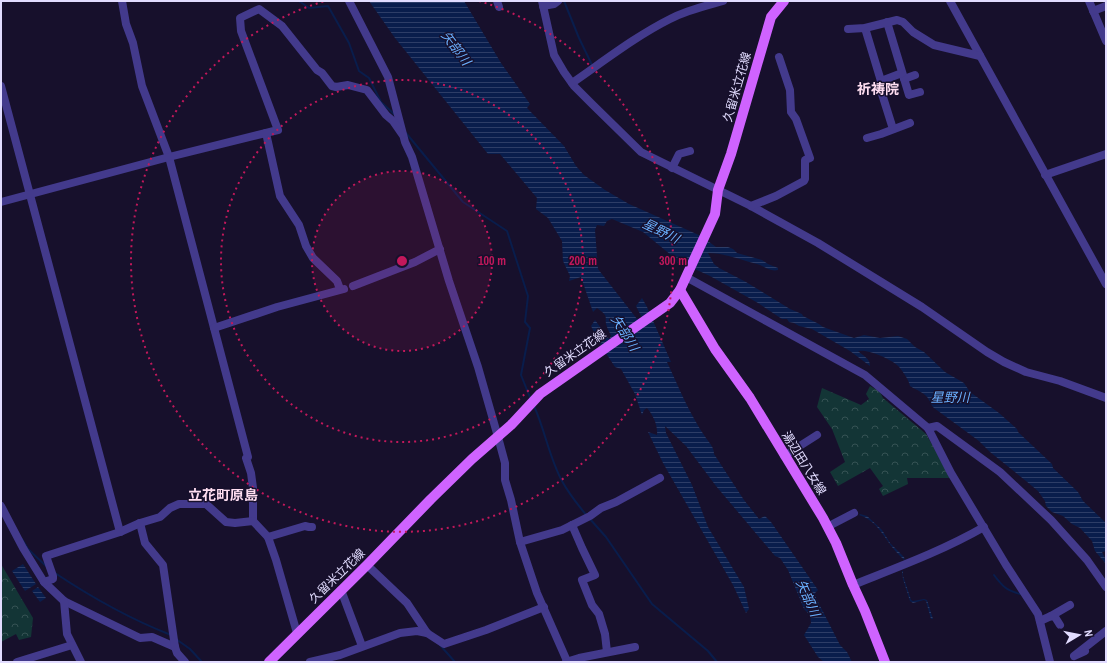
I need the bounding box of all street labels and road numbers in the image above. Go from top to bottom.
street label: 久留米立花線 [719,50,755,124]
street label: 久留米立花線 [541,326,609,380]
street label: 湯辺田八女線 [778,428,830,498]
street label: 久留米立花線 [306,545,368,607]

